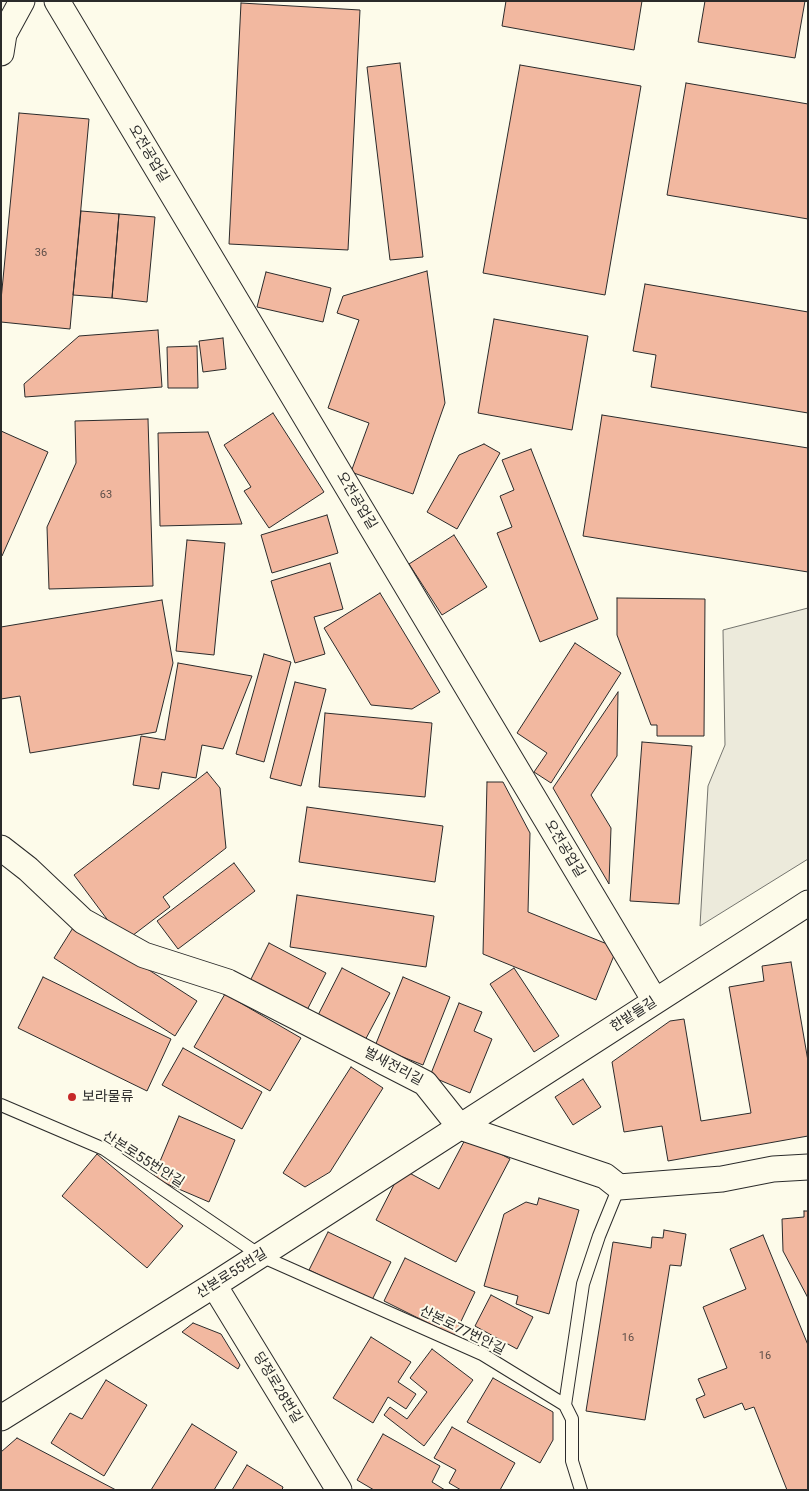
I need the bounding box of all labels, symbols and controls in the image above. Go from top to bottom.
street label: 오전공업길 [124,122,172,186]
house number: 36 [35,246,47,260]
street label: 오전공업길 [332,469,380,533]
house number: 63 [100,488,112,502]
street label: 오전공업길 [540,817,588,881]
street label: 한밭들길 [608,994,660,1036]
street label: 벌새전리길 [361,1044,425,1090]
place label: 보라물류 [82,1089,134,1105]
marker: 보라물류 [66,1091,78,1103]
street label: 산본로55번안길 [99,1128,187,1192]
street label: 산본로55번길 [194,1246,270,1302]
street label: 산본로77번안길 [417,1303,507,1359]
house number: 16 [622,1331,634,1345]
street label: 당정로28번길 [249,1349,305,1427]
house number: 16 [759,1349,771,1363]

